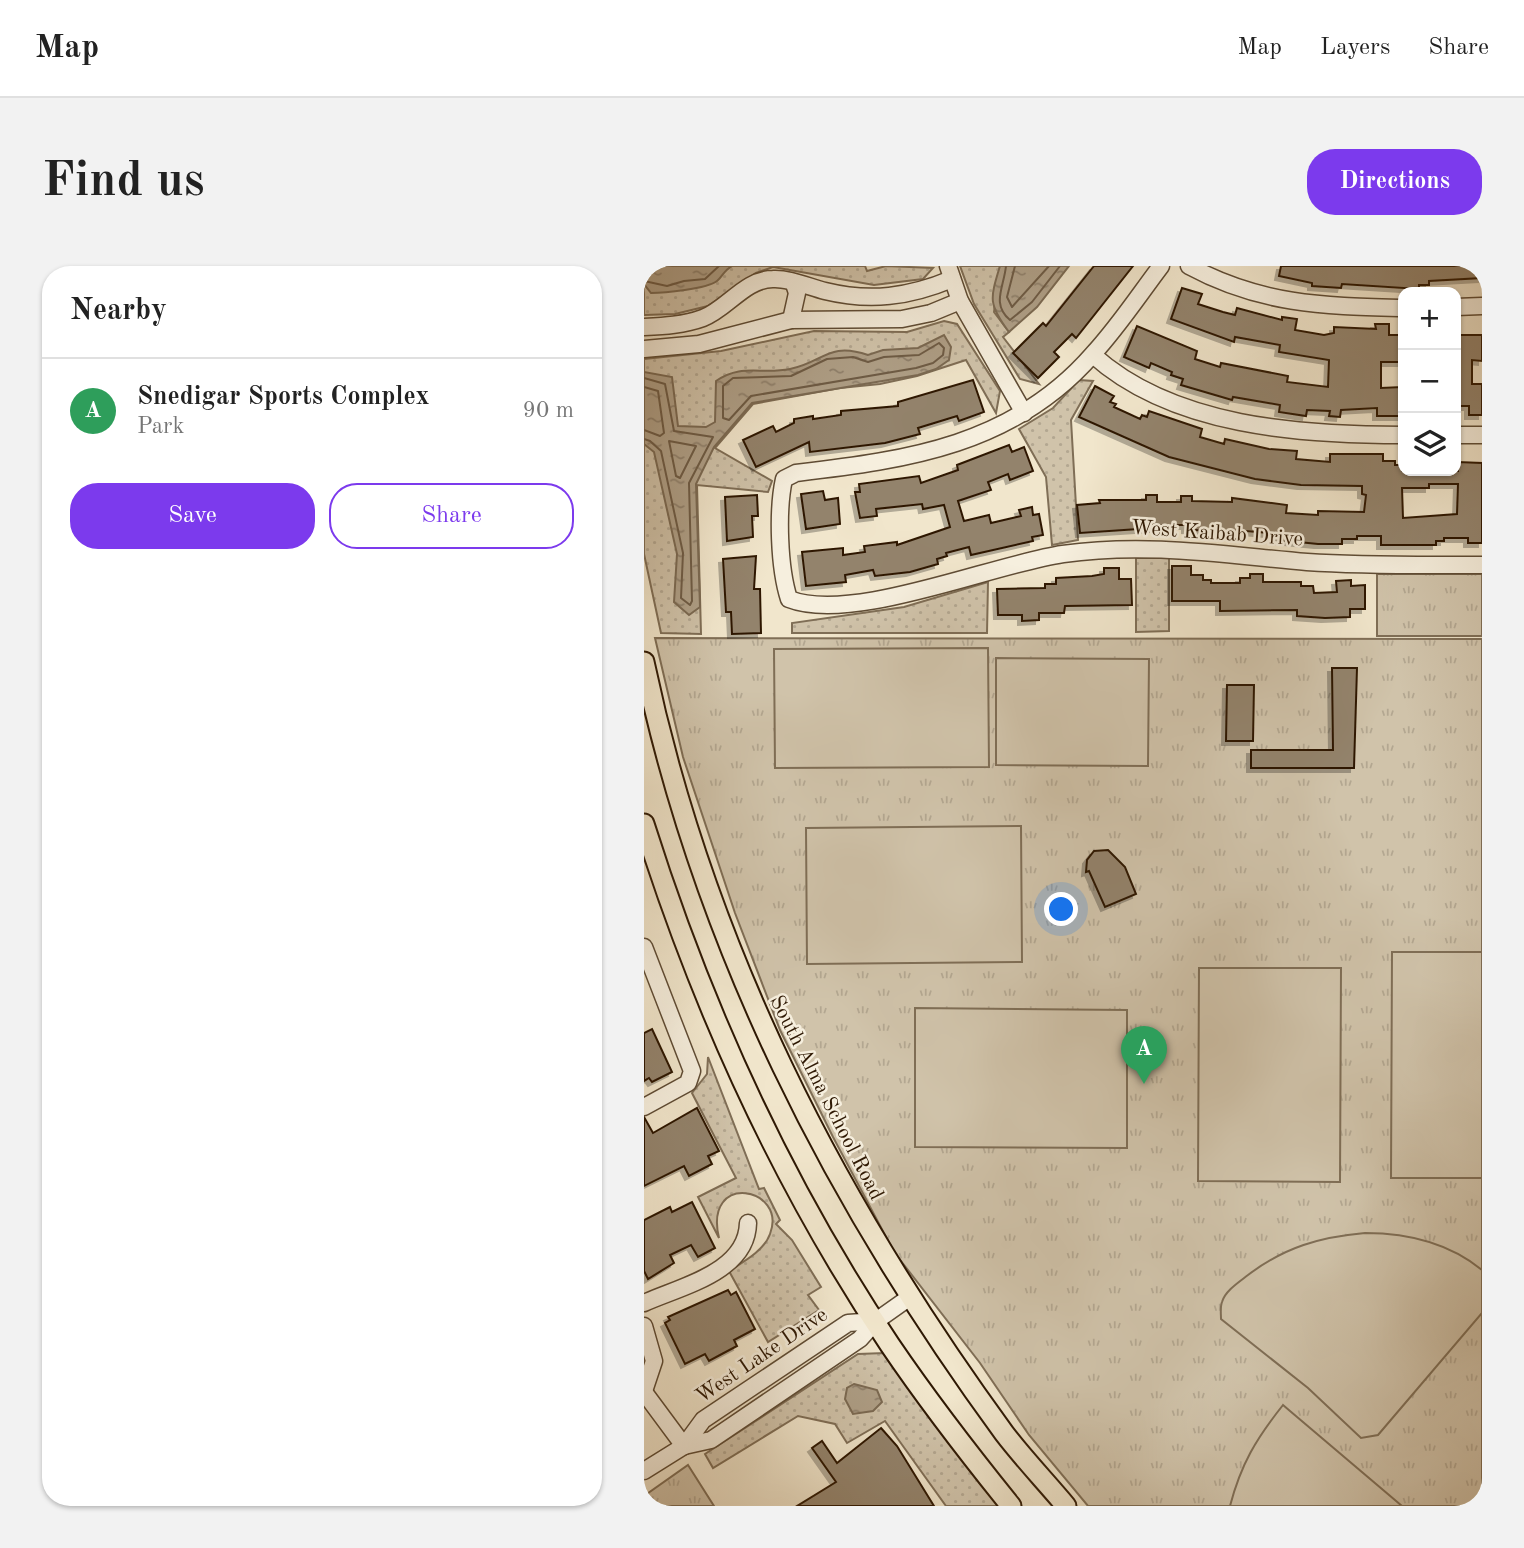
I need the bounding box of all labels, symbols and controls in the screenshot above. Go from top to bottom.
text: Map [35,32,99,65]
text: Map [1238,36,1282,60]
text: Layers [1320,36,1390,60]
text: Share [1428,36,1489,60]
button: Directions [1307,149,1482,215]
text: Find us [42,158,205,207]
map controls [1398,287,1461,476]
button: + [1398,287,1461,350]
text: Nearby [70,296,167,326]
button: − [1398,350,1461,413]
text: Snedigar Sports Complex [137,384,429,410]
text: A [84,399,102,422]
text: 90 m [523,399,574,422]
button: layers [1398,413,1461,476]
text: Park [137,415,184,438]
button: Save [70,483,315,549]
button: Share [329,483,574,549]
street label: West Kaibab Drive [1130,518,1304,550]
your location [1044,892,1078,926]
street label: South Alma School Road [765,992,887,1204]
pin: A [1121,1026,1167,1084]
street label: West Lake Drive [692,1304,832,1408]

